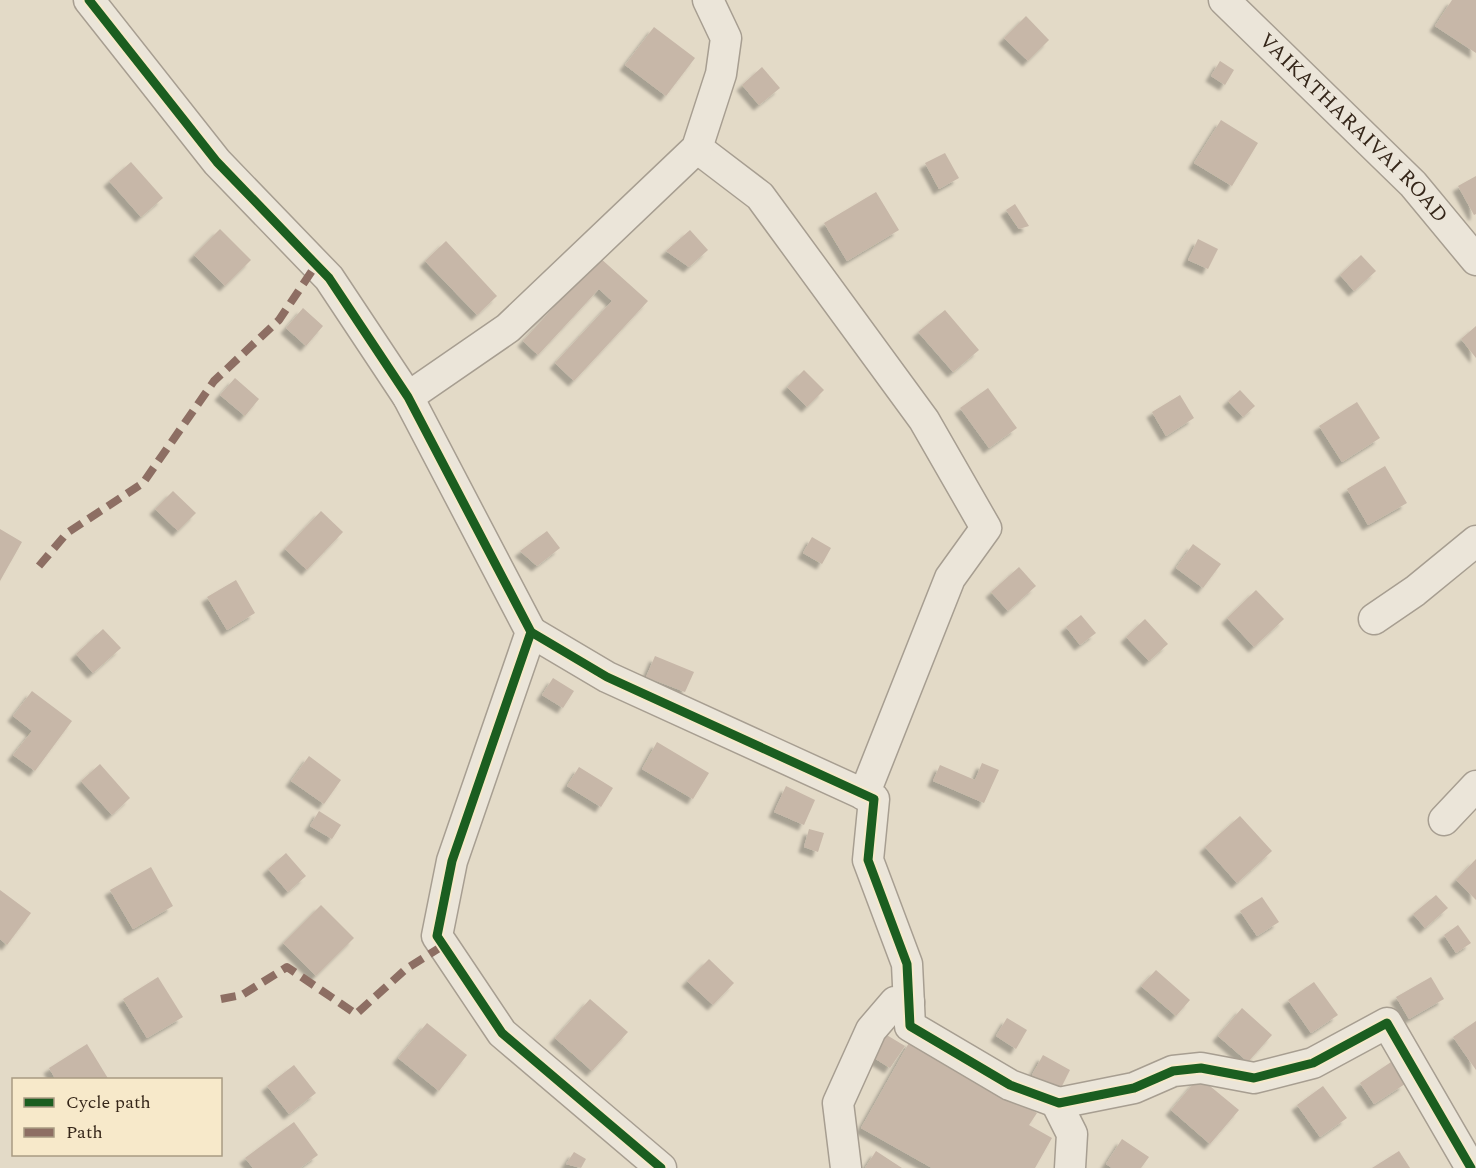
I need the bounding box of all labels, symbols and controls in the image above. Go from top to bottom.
street label: VAIKATHARAIVAI ROAD [1251,26,1455,230]
legend [12,1078,222,1156]
text: Cycle path [66,1089,151,1116]
text: Path [66,1119,103,1146]

